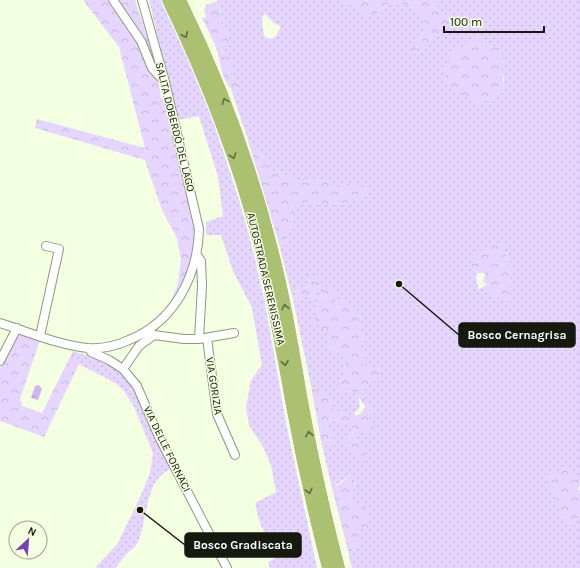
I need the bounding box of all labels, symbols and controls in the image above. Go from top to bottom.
scale bar [444,8,544,34]
text: 100 m [450,15,482,29]
one-way arrow [180,31,188,39]
street label: SALITA DOBERDÒ DEL LAGO [153,60,199,193]
one-way arrow [222,98,230,105]
one-way arrow [228,152,237,159]
street label: AUTOSTRADA SERENISSIMA [244,211,288,347]
one-way arrow [281,304,290,310]
callout: Bosco Cernagrisa [459,323,575,347]
text: Bosco Cernagrisa [467,328,567,342]
street label: VIA GORIZIA [203,356,225,416]
one-way arrow [280,360,288,367]
street label: VIA DELLE FORNACI [141,404,193,494]
one-way arrow [305,431,313,438]
one-way arrow [305,488,313,494]
north arrow [8,520,48,560]
text: N [26,524,39,539]
callout: Bosco Gradiscata [185,533,301,557]
text: Bosco Gradiscata [193,538,293,552]

